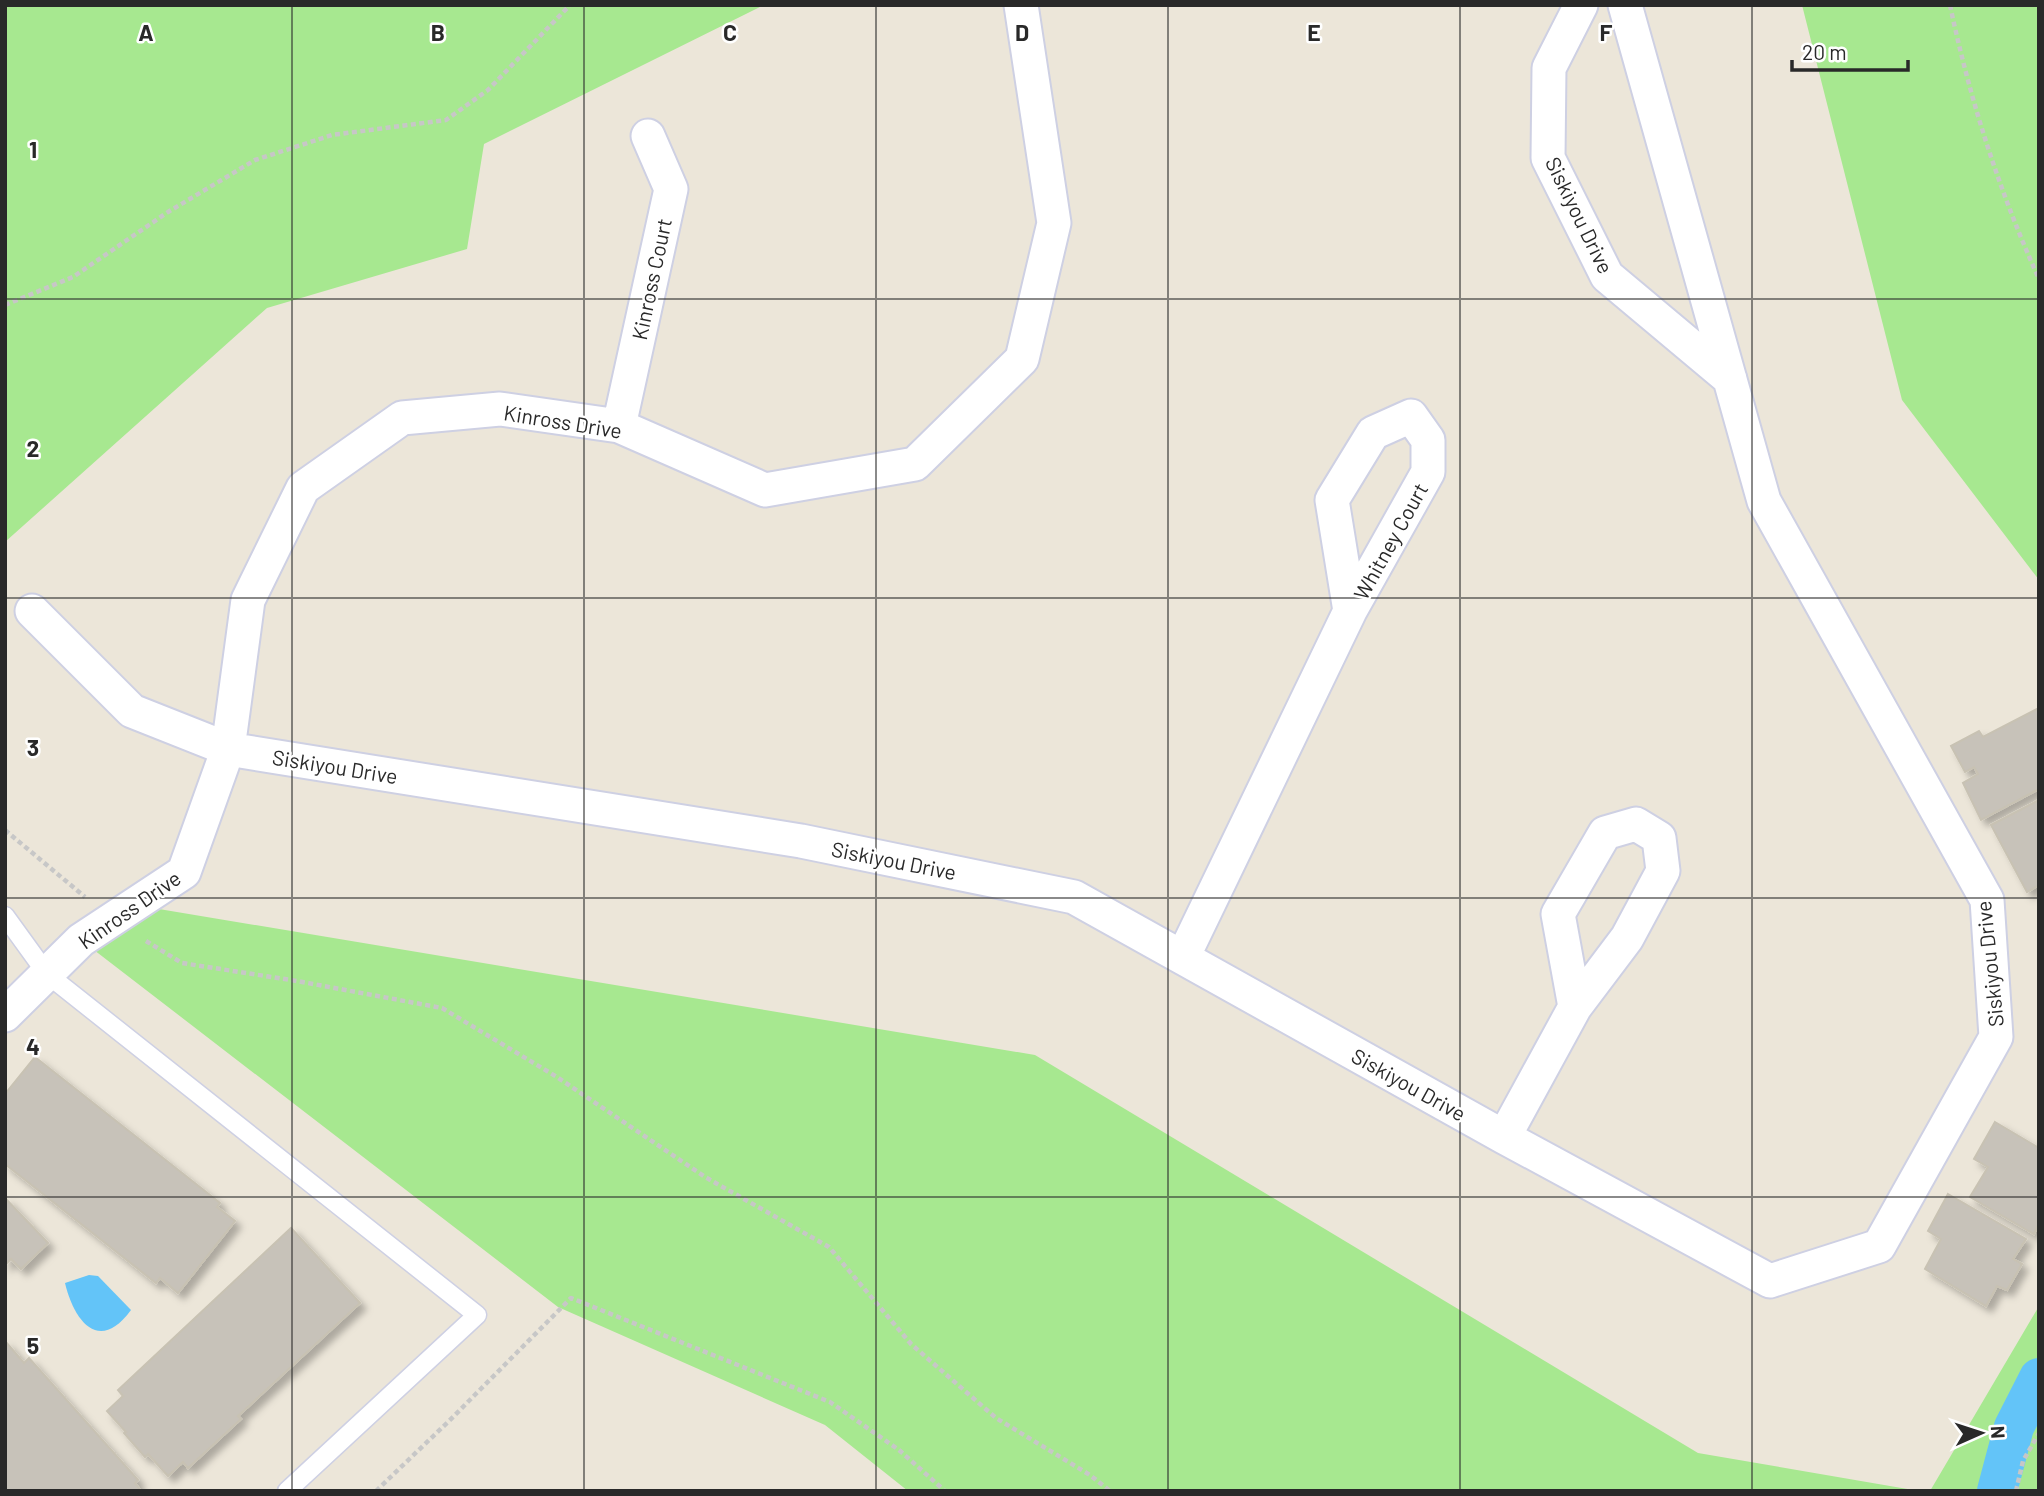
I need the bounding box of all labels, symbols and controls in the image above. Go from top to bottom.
text: A [138,18,154,46]
text: B [431,18,445,46]
text: C [723,18,737,46]
text: D [1015,18,1029,46]
text: E [1307,18,1321,46]
text: F [1600,18,1613,46]
scale bar [1792,28,1908,72]
text: 20 m [1802,39,1847,64]
text: 1 [29,135,37,163]
street label: Siskiyou Drive [1541,153,1619,277]
street label: Kinross Court [626,216,676,342]
street label: Kinross Drive [502,399,624,443]
text: 2 [27,434,39,462]
street label: Whitney Court [1348,478,1432,604]
text: 3 [27,733,39,761]
street label: Siskiyou Drive [271,744,399,788]
street label: Siskiyou Drive [829,836,959,884]
street label: Kinross Drive [73,865,185,953]
street label: Siskiyou Drive [1970,900,2008,1028]
text: 4 [26,1032,40,1060]
street label: Siskiyou Drive [1348,1042,1470,1126]
text: 5 [27,1331,39,1359]
north arrow [1946,1398,2016,1468]
text: N [1987,1425,2010,1439]

